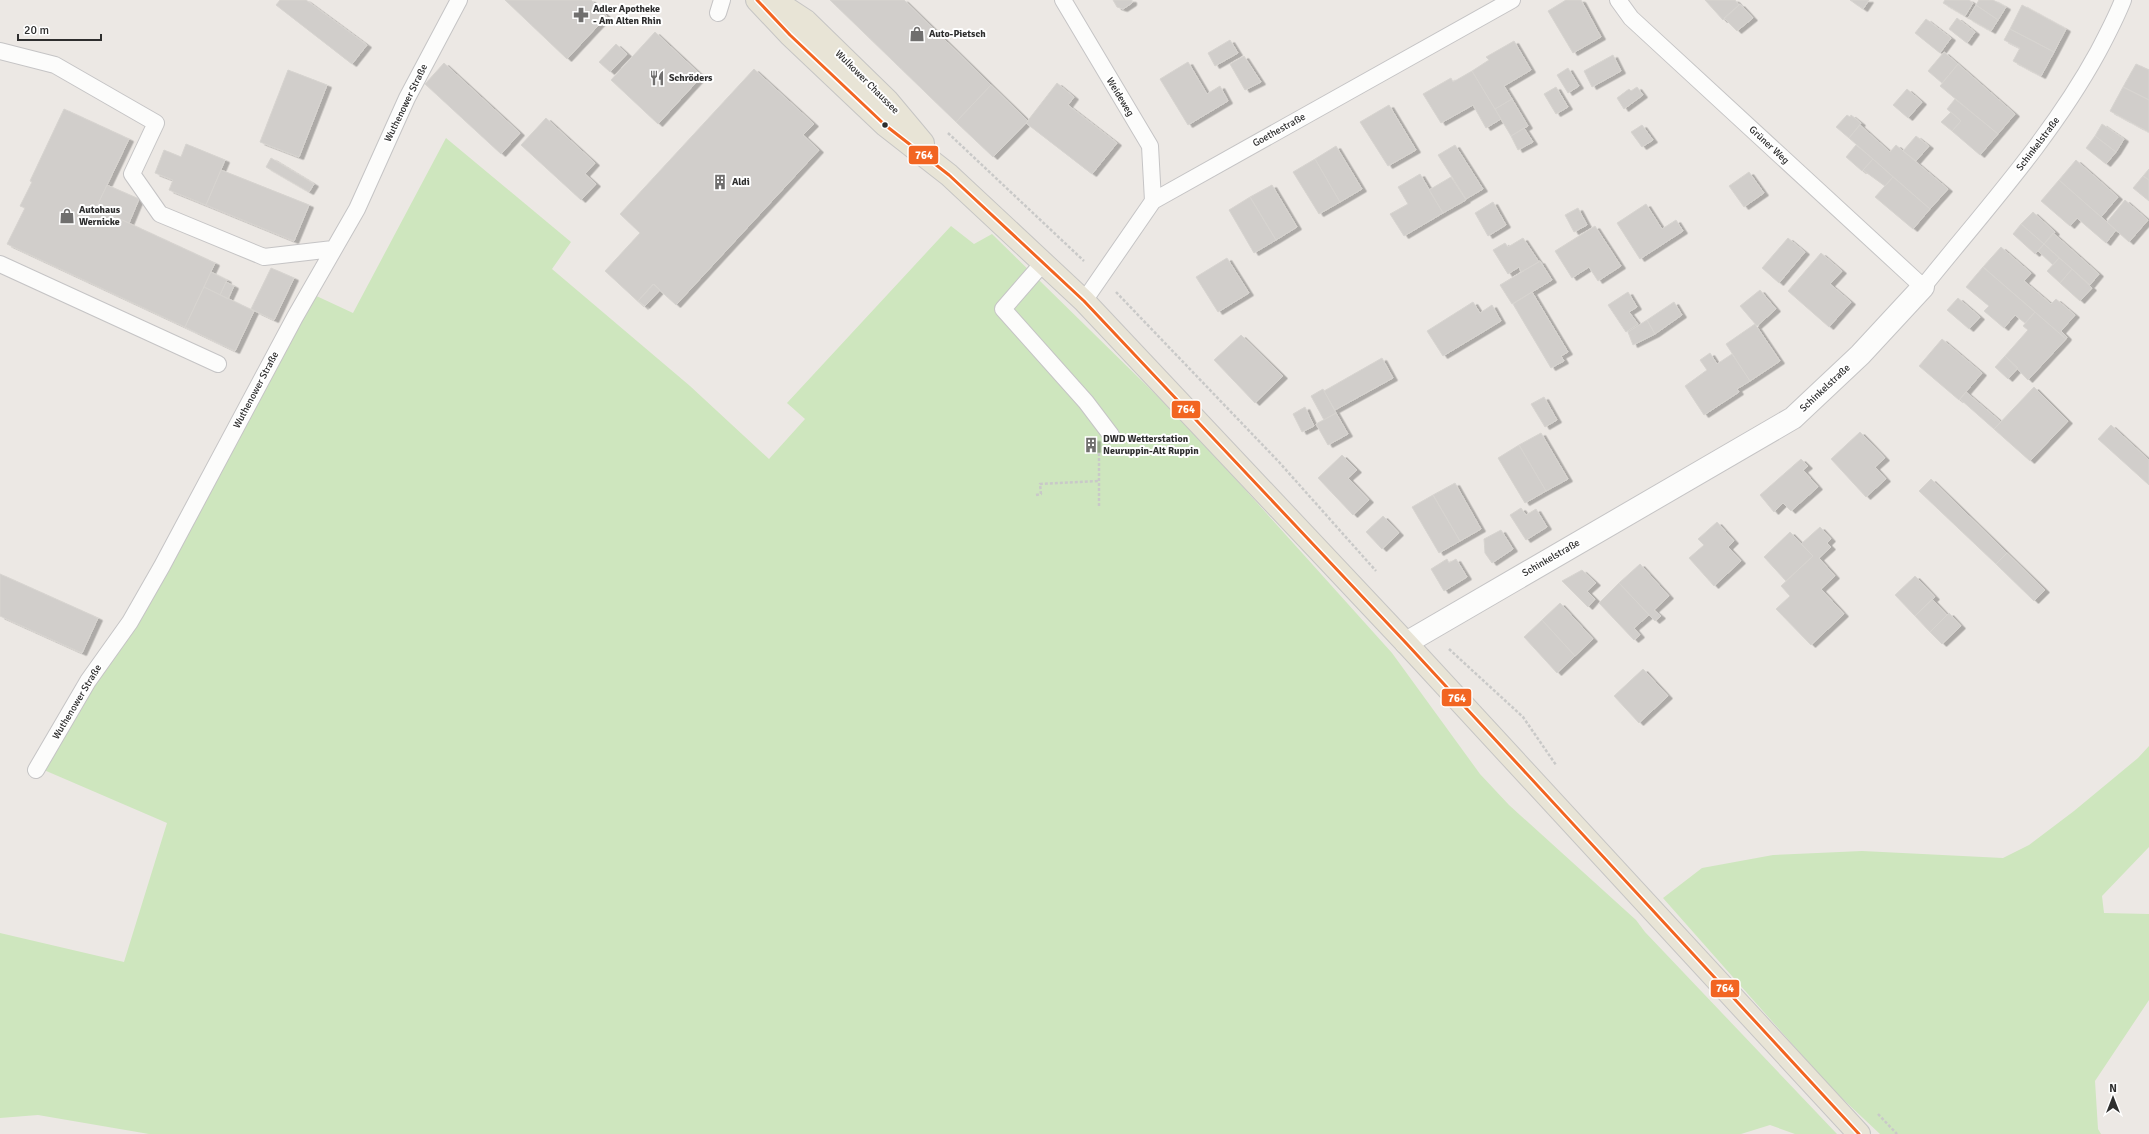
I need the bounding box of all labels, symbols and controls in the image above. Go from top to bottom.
place label: Adler Apotheke - Am Alten Rhin [593,3,662,27]
pharmacy icon: Adler Apotheke - Am Alten Rhin [572,6,590,24]
scale bar [18,16,101,42]
text: 20 m [24,23,49,38]
shop icon: Auto-Pietsch [908,25,926,43]
place label: Auto-Pietsch [929,28,986,40]
street label: Wulkower Chaussee [833,48,901,116]
street label: Wuthenower Straße [382,62,430,144]
restaurant icon: Schröders [648,69,666,87]
place label: Schröders [669,72,713,84]
street label: Weideweg [1104,75,1136,119]
street label: Goethestraße [1251,111,1307,149]
street label: Schinkelstraße [2014,115,2062,173]
unlabelled marker [880,120,890,130]
street label: Grüner Weg [1747,123,1791,167]
line badge: 764 [908,145,939,165]
text: 764 [915,149,933,162]
building icon: Aldi [711,173,729,191]
place label: Aldi [732,176,750,188]
place label: Autohaus Wernicke [79,204,121,228]
shop icon: Autohaus Wernicke [58,207,76,225]
street label: Wuthenower Straße [231,350,281,430]
street label: Schinkelstraße [1797,362,1853,414]
line badge: 764 [1171,400,1201,419]
text: 764 [1177,403,1195,416]
place label: DWD Wetterstation Neuruppin-Alt Ruppin [1103,433,1199,457]
building icon: DWD Wetterstation Neuruppin-Alt Ruppin [1082,436,1100,454]
street label: Schinkelstraße [1520,537,1582,579]
street label: Wuthenower Straße [50,662,104,742]
line badge: 764 [1441,688,1472,707]
text: 764 [1448,692,1466,705]
line badge: 764 [1710,979,1740,998]
text: 764 [1716,982,1734,995]
north arrow [2093,1078,2133,1118]
text: N [2109,1082,2117,1095]

